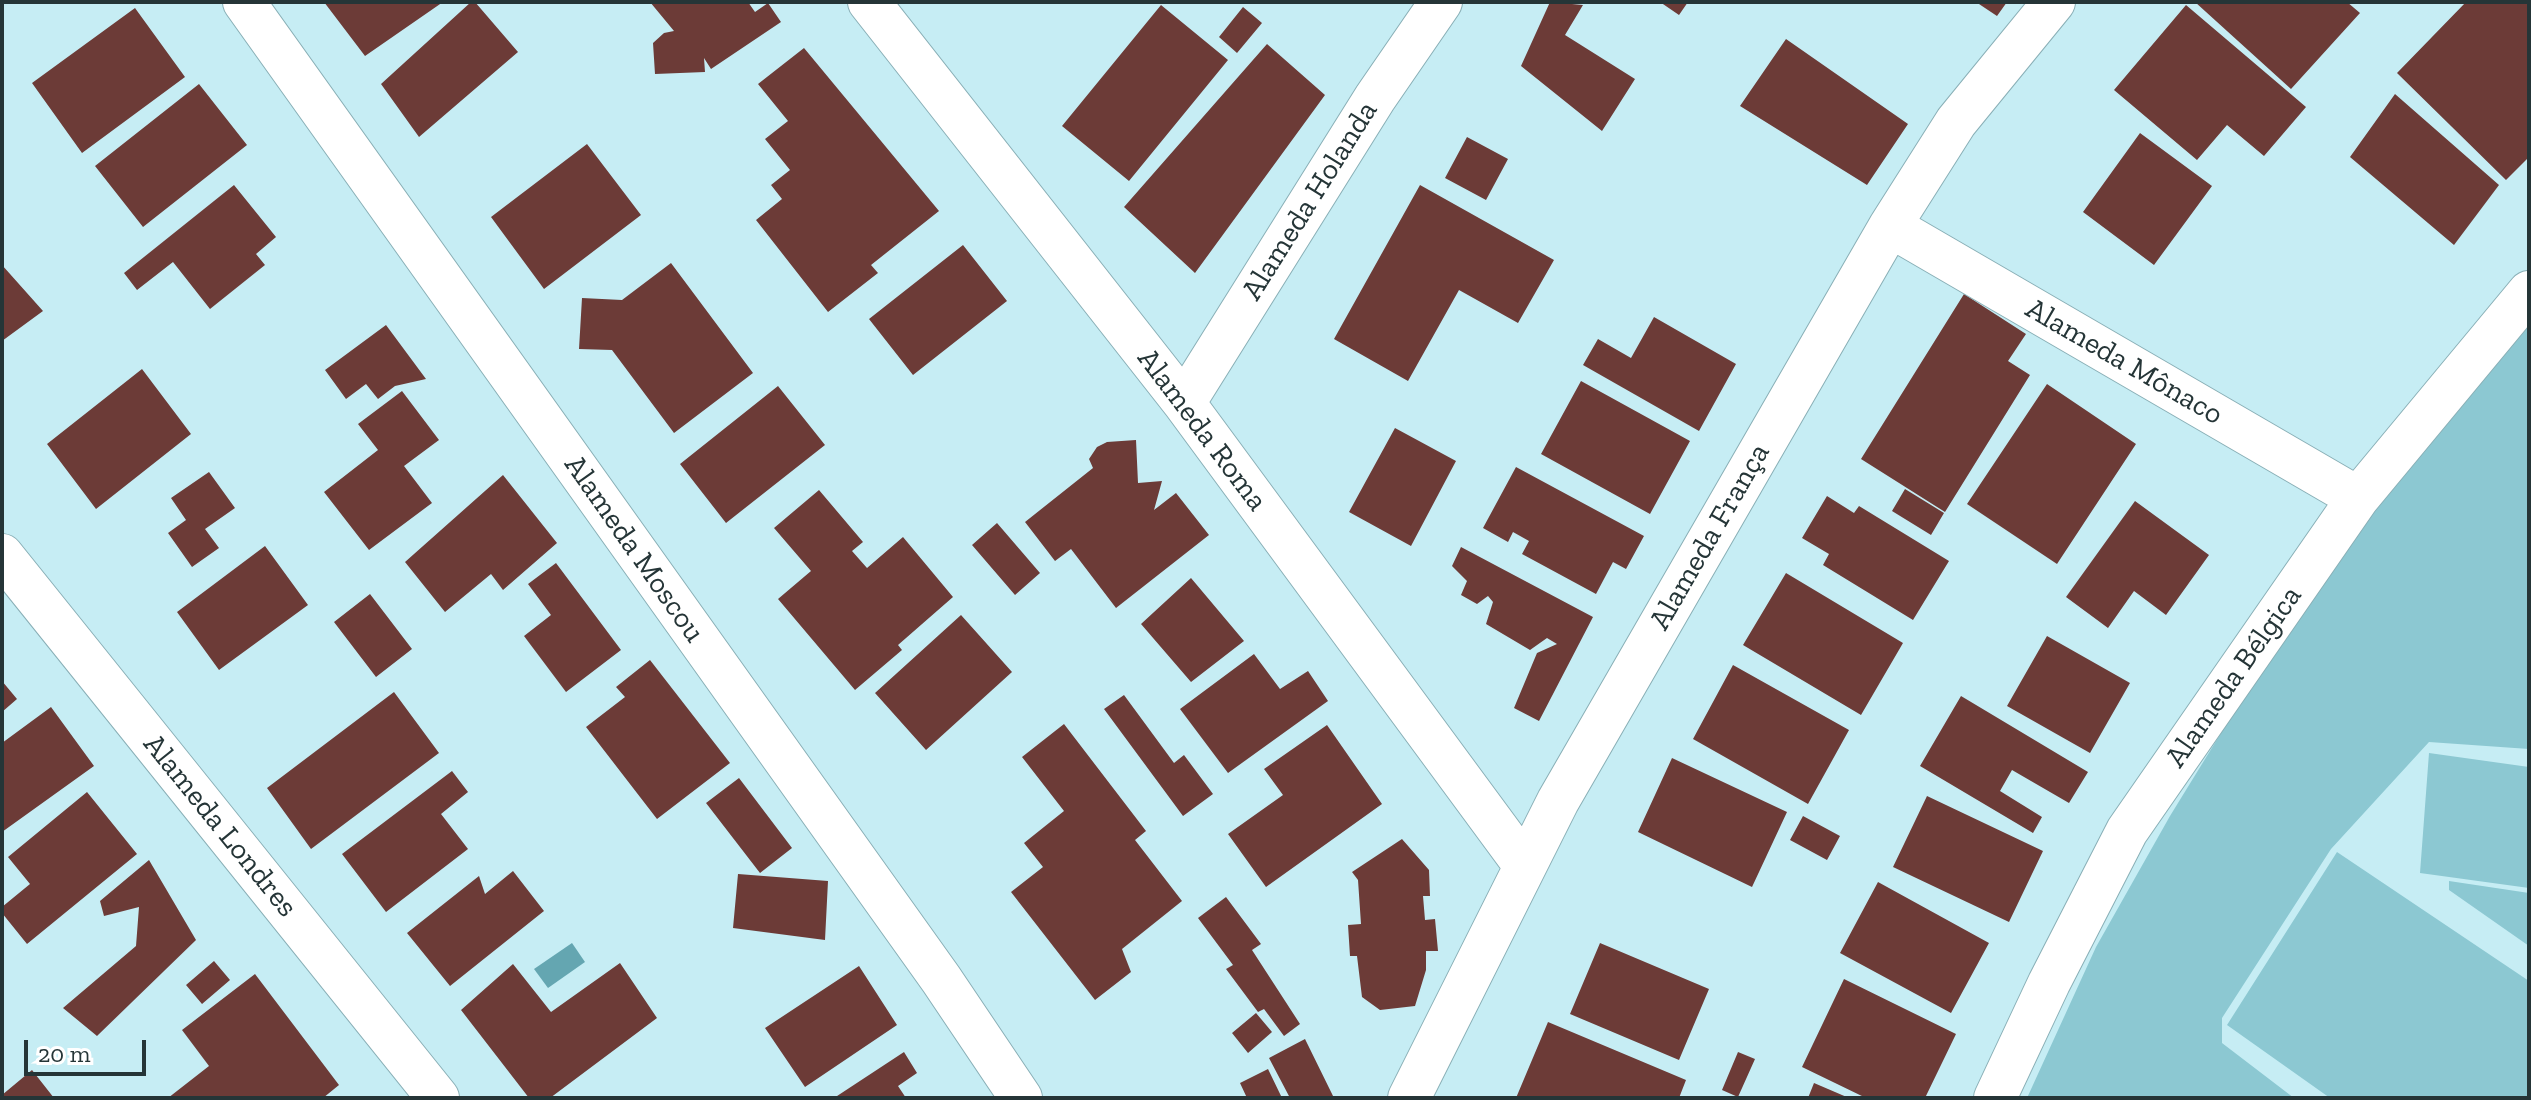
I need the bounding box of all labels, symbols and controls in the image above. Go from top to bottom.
street label: Alameda Holanda [1234,95,1386,307]
street label: Alameda Mônaco [2019,291,2229,433]
street label: Alameda Roma [1129,342,1275,518]
street label: Alameda França [1642,437,1778,637]
street label: Alameda Moscou [556,449,712,649]
street label: Alameda Bélgica [2158,579,2310,775]
street label: Alameda Londres [135,727,305,925]
scale bar [28,1024,150,1074]
text: 20 m [38,1039,90,1068]

